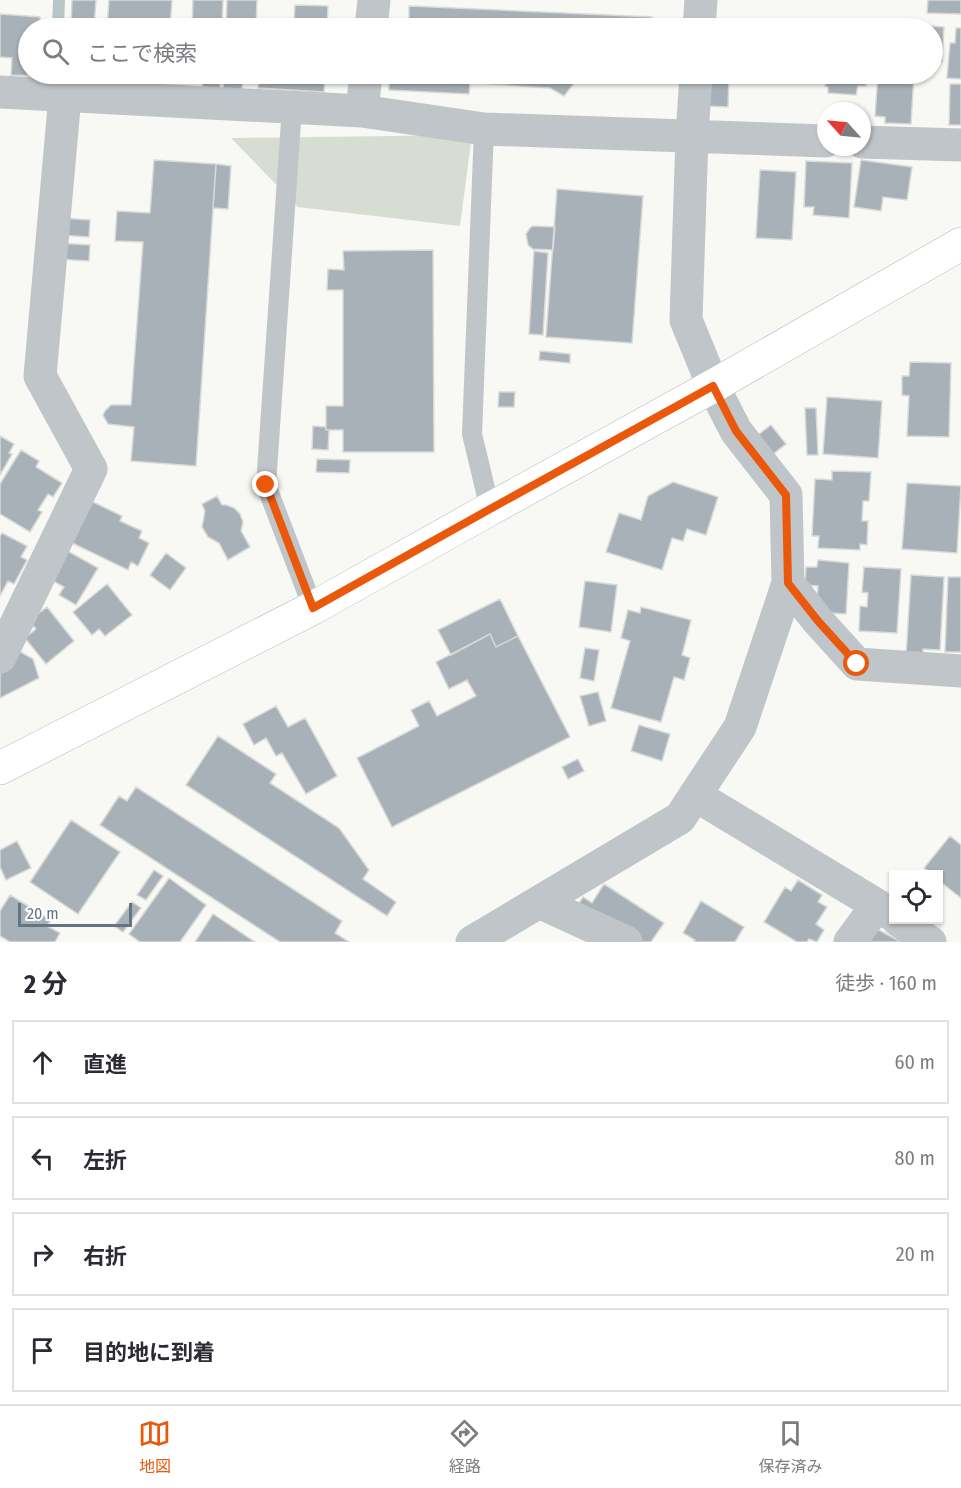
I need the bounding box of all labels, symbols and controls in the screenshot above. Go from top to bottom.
search box [18,18,943,84]
icon: search [39,35,72,68]
text: ここで検索 [87,40,197,67]
north arrow [817,102,871,156]
route end [252,471,278,497]
route start [843,650,869,676]
map controls [889,870,943,924]
button: locate [889,870,943,924]
scale bar [18,900,132,928]
text: 20 m [27,904,58,923]
text: 2 分 [24,969,67,1000]
text: 徒歩 · 160 m [835,971,937,995]
icon: ahead [26,1046,59,1079]
text: 60 m [895,1050,935,1074]
text: 直進 [83,1051,127,1078]
icon: left [26,1142,59,1175]
text: 80 m [895,1146,935,1170]
text: 左折 [83,1147,127,1174]
icon: right [26,1238,59,1271]
text: 20 m [896,1242,935,1266]
text: 右折 [83,1243,127,1270]
icon: arrive [26,1334,59,1367]
text: 目的地に到着 [83,1339,215,1366]
tab: 地図 [138,1417,171,1477]
tab: 経路 [448,1417,481,1477]
tab: 保存済み [758,1417,822,1477]

